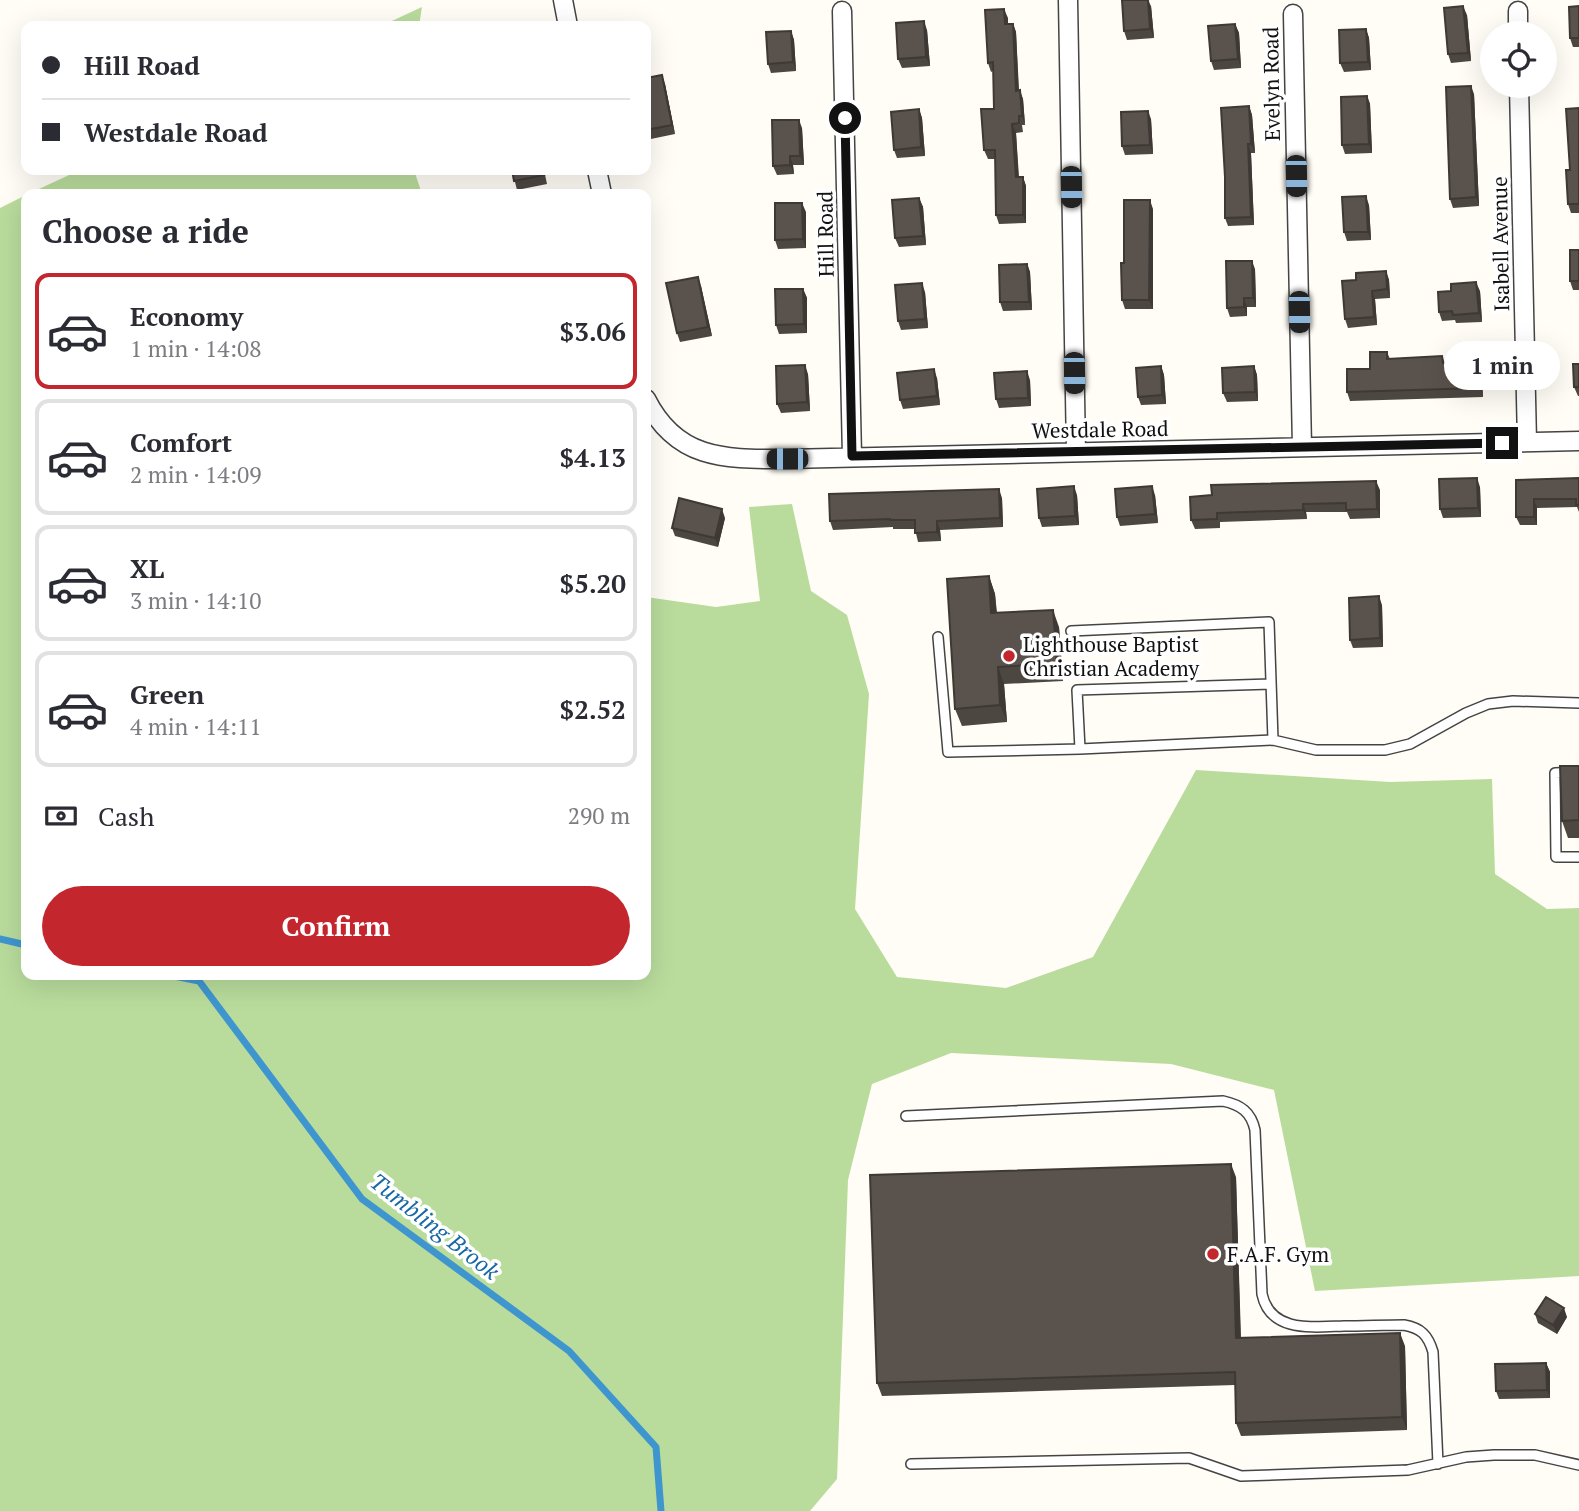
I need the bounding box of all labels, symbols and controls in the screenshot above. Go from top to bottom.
map controls [1480,21,1557,98]
button: locate [1480,21,1557,98]
street label: Evelyn Road [1256,26,1286,141]
text: Hill Road [84,48,200,82]
route start [829,102,861,134]
text: Westdale Road [84,115,268,149]
car [1286,155,1307,197]
car [1061,166,1082,208]
street label: Isabell Avenue [1485,176,1515,312]
street label: Hill Road [810,190,840,277]
text: Choose a ride [42,210,249,252]
car [1289,291,1310,333]
text: Economy [130,299,243,333]
icon: car [46,300,109,363]
text: $3.06 [560,314,626,348]
text: 1 min · 14:08 [130,333,262,364]
callout: 1 min [1444,342,1560,390]
text: 1 min [1471,350,1533,381]
car [1064,352,1085,394]
street label: Westdale Road [1031,414,1169,444]
text: Comfort [130,425,232,459]
icon: car [46,426,109,489]
route end [1486,427,1518,459]
text: $4.13 [560,440,626,474]
car [767,449,809,470]
text: 2 min · 14:09 [130,459,262,490]
text: XL [130,551,164,585]
icon: car [46,552,109,615]
text: $5.20 [560,566,626,600]
text: 3 min · 14:10 [130,585,262,616]
place label: Lighthouse Baptist Christian Academy [1023,630,1200,682]
marker: Lighthouse Baptist Christian Academy [1001,648,1017,664]
text: Green [130,677,204,711]
icon: car [46,678,109,741]
text: $2.52 [560,692,626,726]
text: 4 min · 14:11 [130,711,262,742]
icon: cash [42,797,80,835]
text: Cash [98,799,154,833]
text: 290 m [568,800,630,831]
button: Confirm [42,886,630,966]
water label: Tumbling Brook [364,1166,507,1287]
place label: F.A.F. Gym [1227,1240,1329,1268]
marker: F.A.F. Gym [1205,1246,1221,1262]

